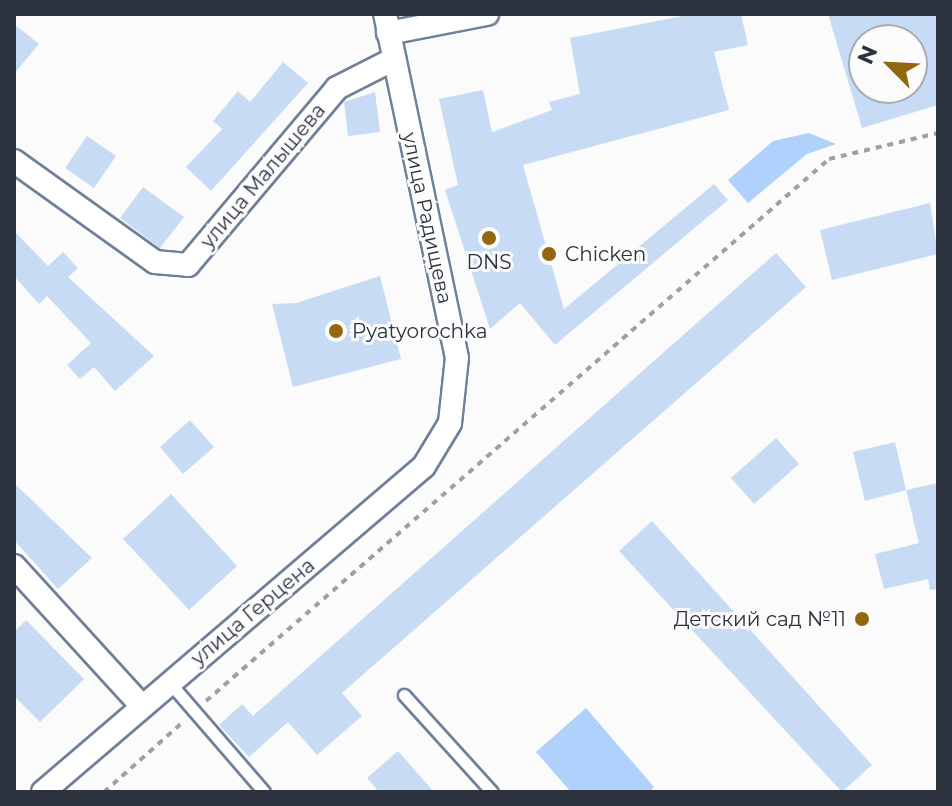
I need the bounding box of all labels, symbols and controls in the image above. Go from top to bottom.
north arrow [848,24,928,104]
text: N [851,41,883,68]
street label: улица Малышева [195,99,331,253]
street label: улица Радищева [397,130,457,306]
marker: DNS [480,229,498,247]
place label: Chicken [565,242,646,266]
marker: Chicken [540,245,558,263]
place label: DNS [466,250,512,274]
place label: Pyatyorochka [352,319,488,343]
marker: Pyatyorochka [327,322,345,340]
street label: улица Герцена [186,553,320,671]
place label: Детский сад №11 [674,607,846,631]
marker: Детский сад №11 [853,610,871,628]

